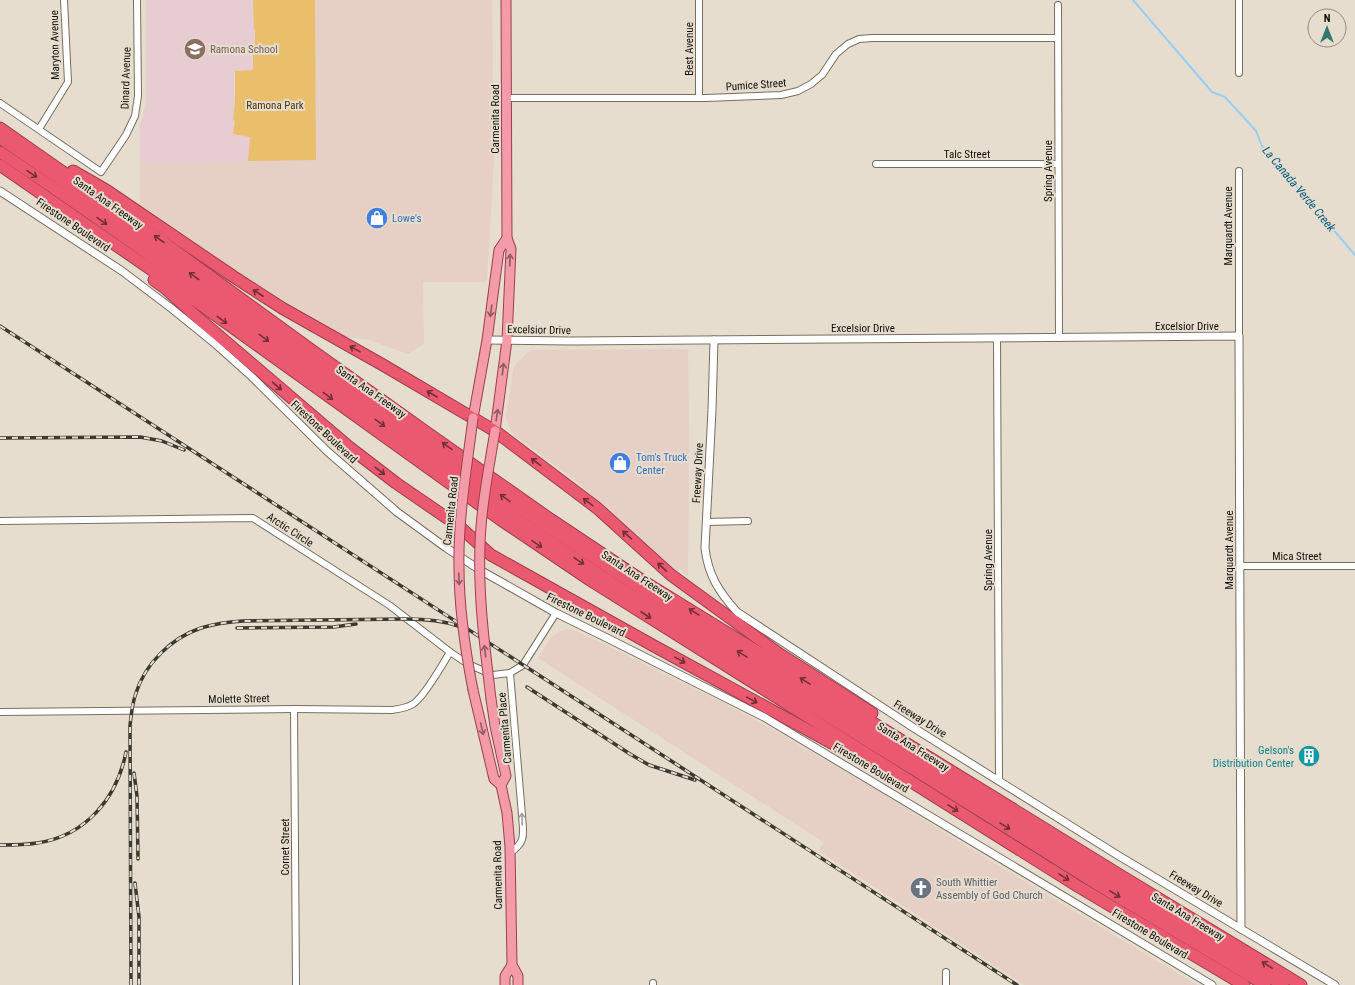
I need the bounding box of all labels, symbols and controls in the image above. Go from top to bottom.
north arrow [1307,8,1347,48]
street label: Maryton Avenue [48,10,62,80]
text: N [1324,12,1331,25]
street label: Best Avenue [683,22,696,76]
school or university icon: Ramona School [182,36,208,62]
place label: Ramona School [210,43,278,56]
street label: Dinard Avenue [118,47,134,109]
street label: Pumice Street [725,76,787,94]
street label: Carmenita Road [489,84,502,154]
park label: Ramona Park [246,99,304,112]
street label: Spring Avenue [1042,140,1055,202]
water label: La Canada Verde Creek [1259,144,1339,235]
street label: Talc Street [944,148,990,161]
one-way arrow [27,170,38,178]
street label: Santa Ana Freeway [71,174,146,232]
street label: Marquardt Avenue [1222,186,1235,266]
street label: Firestone Boulevard [34,196,112,254]
shop icon: Lowe's [364,205,390,231]
place label: Lowe's [392,212,422,225]
one-way arrow [96,217,107,225]
one-way arrow [154,235,165,243]
one-way arrow [507,254,514,267]
one-way arrow [189,271,200,280]
one-way arrow [252,288,264,296]
one-way arrow [487,304,495,317]
one-way arrow [217,316,228,324]
street label: Excelsior Drive [1155,320,1219,333]
street label: Excelsior Drive [831,322,895,335]
street label: Excelsior Drive [507,323,571,337]
one-way arrow [258,334,269,342]
one-way arrow [349,345,361,353]
street label: Santa Ana Freeway [334,363,409,421]
one-way arrow [499,363,507,376]
one-way arrow [272,382,282,391]
one-way arrow [426,390,438,398]
one-way arrow [322,392,333,400]
street label: Firestone Boulevard [288,398,360,466]
one-way arrow [493,409,501,422]
one-way arrow [374,419,385,427]
one-way arrow [441,442,452,450]
street label: Freeway Drive [690,443,706,503]
shop icon: Tom's Truck Center [607,450,633,476]
place label: Tom's Truck Center [636,451,687,477]
one-way arrow [531,458,542,467]
one-way arrow [374,467,385,475]
street label: Carmenita Road [441,476,461,546]
one-way arrow [500,494,511,502]
one-way arrow [583,498,594,506]
street label: Arctic Circle [264,510,316,550]
street label: Marquardt Avenue [1223,510,1236,590]
street label: Spring Avenue [982,529,995,591]
one-way arrow [622,531,633,540]
one-way arrow [531,540,542,548]
street label: Santa Ana Freeway [599,548,675,604]
street label: Mica Street [1272,550,1322,563]
one-way arrow [573,557,584,565]
one-way arrow [657,562,667,572]
one-way arrow [455,572,463,585]
street label: Firestone Boulevard [545,590,627,640]
one-way arrow [688,608,700,616]
one-way arrow [640,611,651,619]
one-way arrow [482,645,489,658]
one-way arrow [737,650,748,658]
one-way arrow [674,657,686,665]
one-way arrow [799,676,811,684]
street label: Molette Street [208,692,270,706]
street label: Carmenita Place [495,692,515,764]
one-way arrow [746,697,758,704]
street label: Freeway Drive [891,698,949,740]
street label: Santa Ana Freeway [875,720,952,775]
one-way arrow [478,722,486,735]
street label: Firestone Boulevard [831,740,911,796]
building icon: Gelson's Distribution Center [1296,743,1322,769]
place label: Gelson's Distribution Center [1213,744,1295,770]
one-way arrow [948,804,959,812]
one-way arrow [519,813,526,826]
street label: Cornet Street [279,818,292,876]
one-way arrow [999,822,1010,830]
street label: Carmenita Road [491,840,505,910]
street label: Freeway Drive [1167,868,1225,910]
one-way arrow [1058,873,1069,881]
church icon: South Whittier Assembly of God Church [908,875,934,901]
place label: South Whittier Assembly of God Church [936,876,1043,902]
street label: Santa Ana Freeway [1149,890,1227,944]
one-way arrow [1109,891,1121,899]
street label: Firestone Boulevard [1110,906,1190,962]
one-way arrow [1261,960,1273,968]

